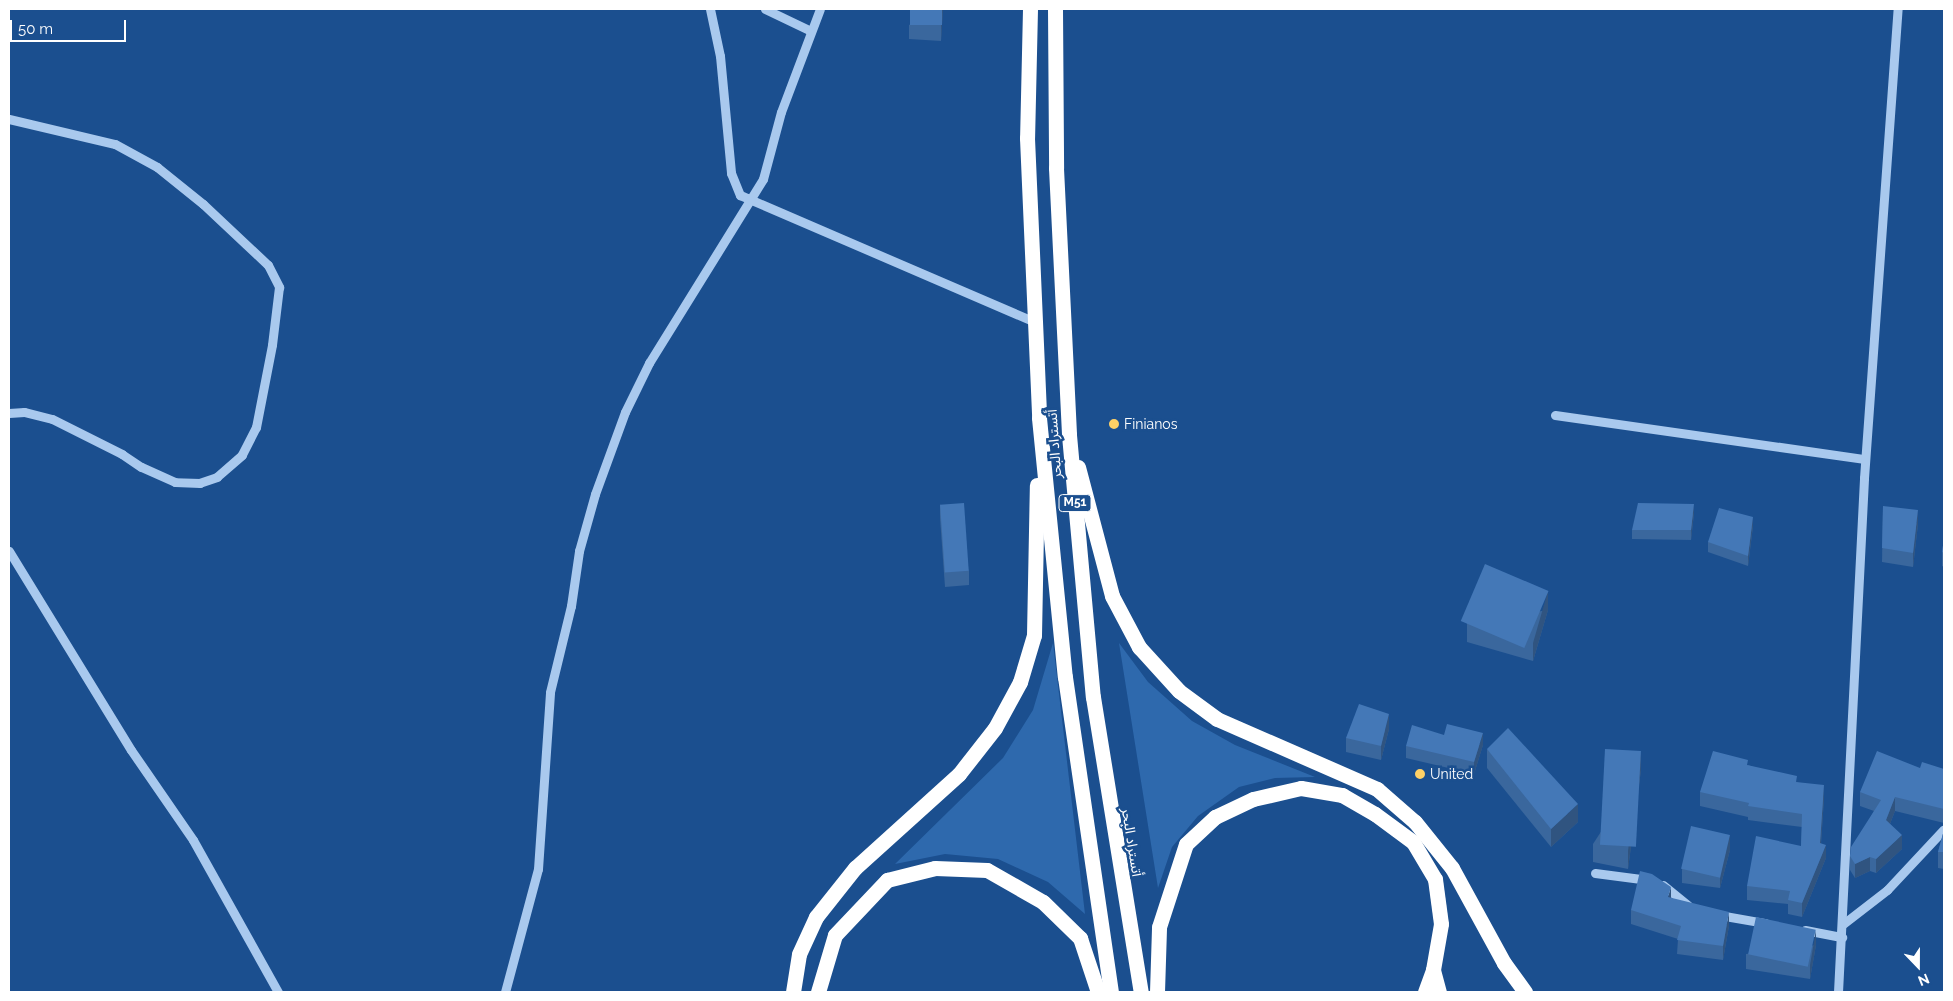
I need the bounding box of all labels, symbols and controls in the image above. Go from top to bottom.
scale bar [12,10,129,42]
text: 50 m [18,20,53,38]
street label: أتستراد البحر [1043,409,1065,479]
place label: Finianos [1124,416,1177,432]
marker: Finianos [1108,418,1120,430]
road number: M51 [1058,493,1092,512]
place label: United [1430,766,1473,782]
marker: United [1414,768,1426,780]
street label: أتستراد البحر [1118,806,1146,878]
north arrow [1893,941,1943,991]
text: N [1916,970,1932,989]

